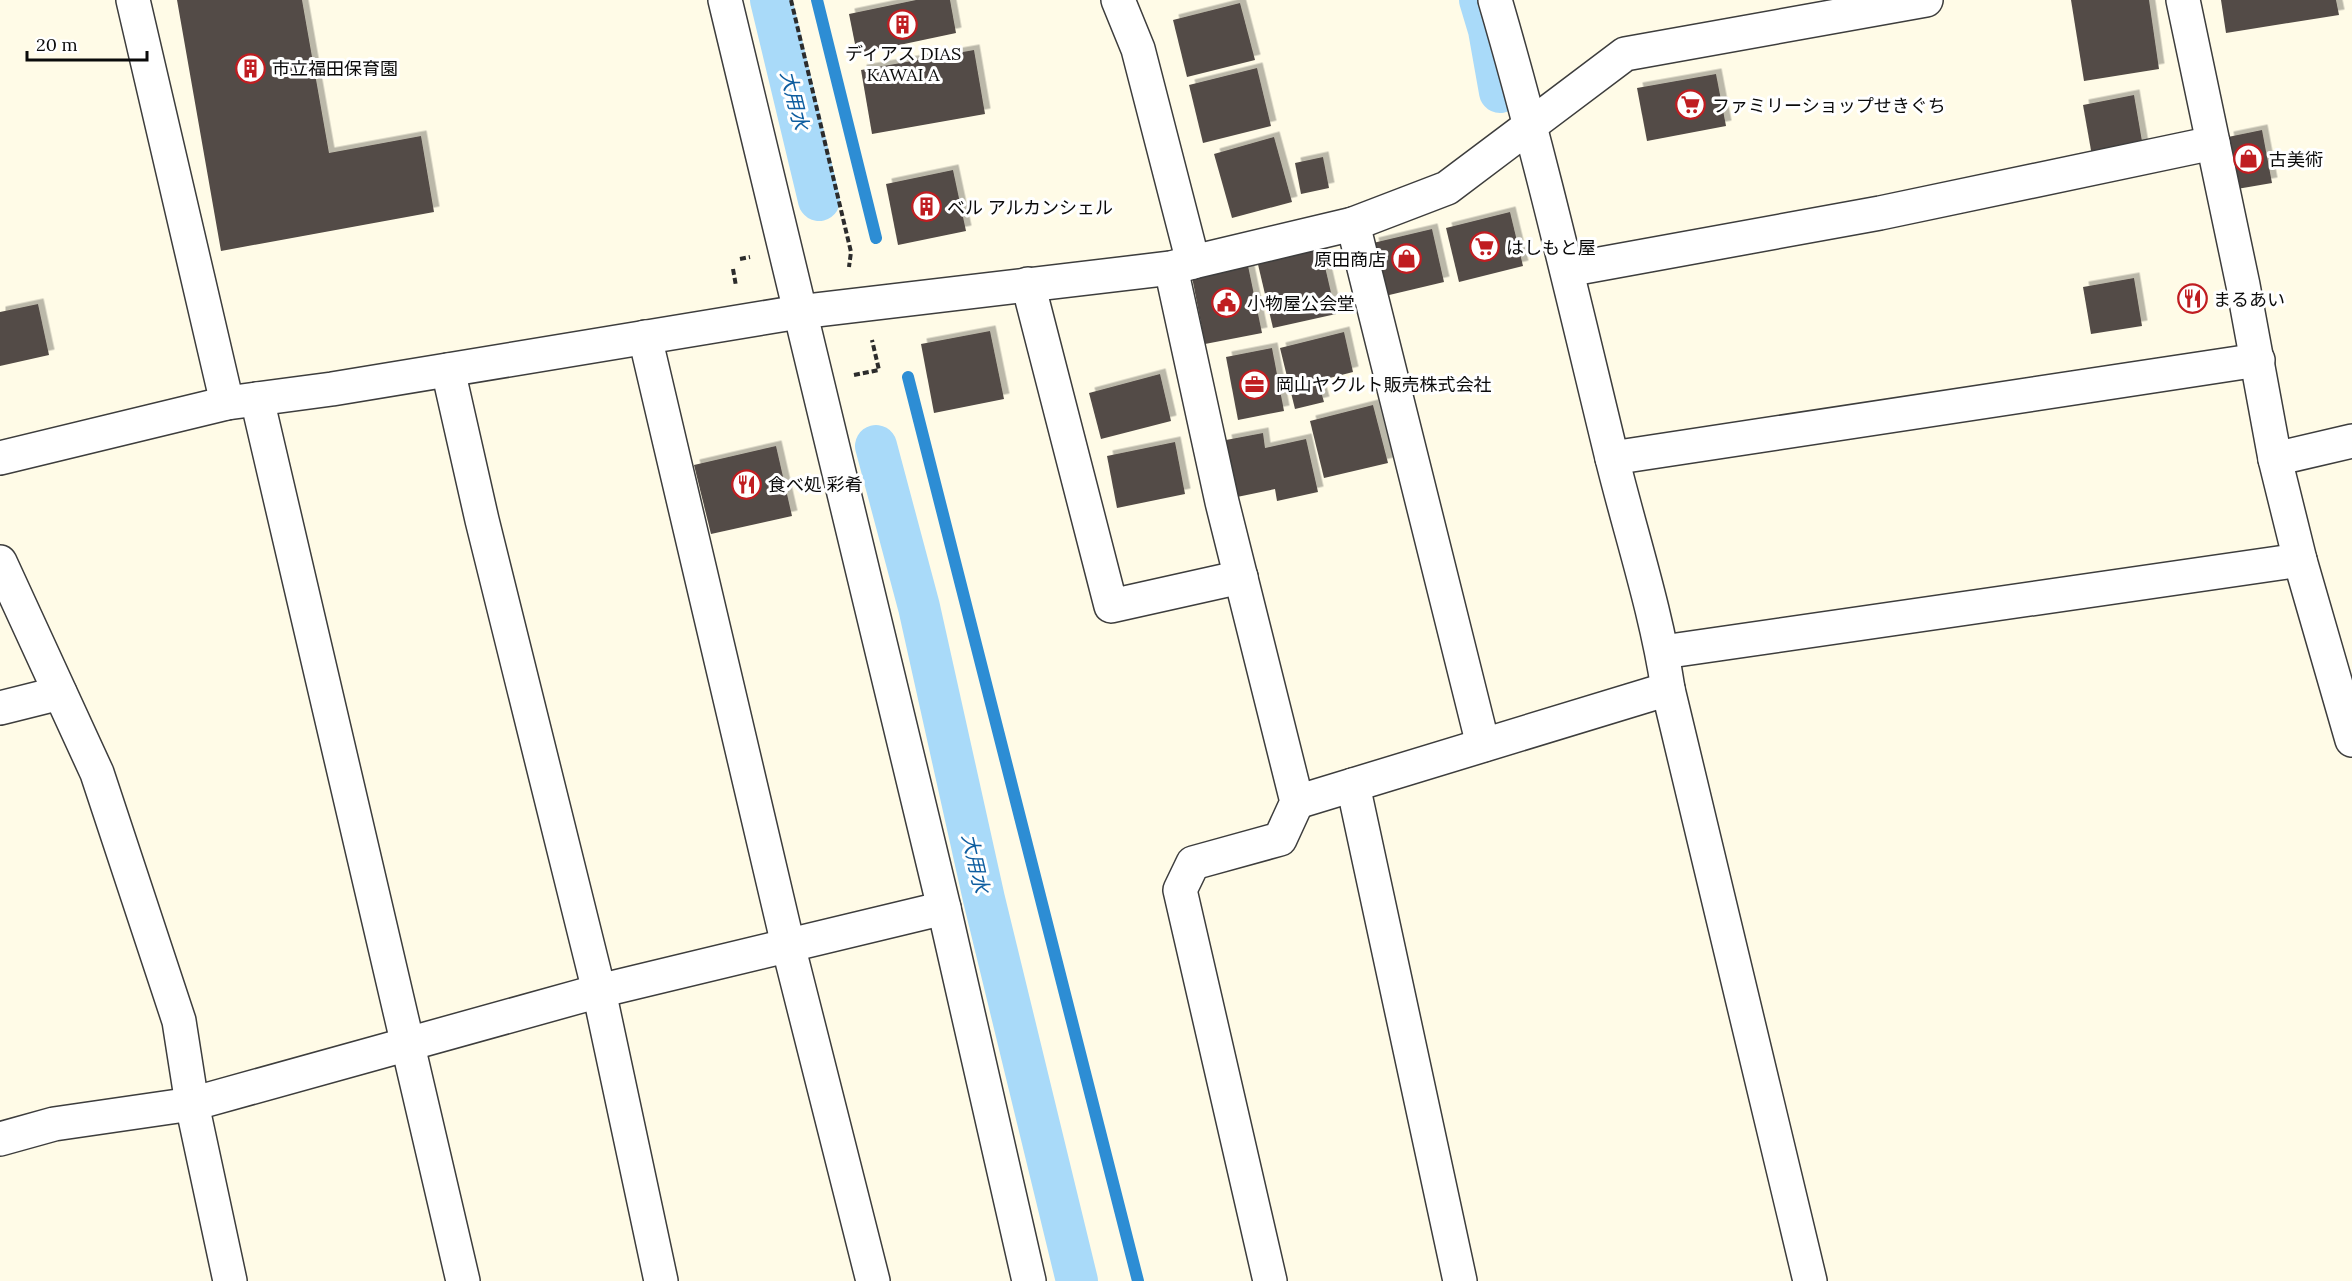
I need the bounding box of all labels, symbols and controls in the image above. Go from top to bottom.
building icon: ディアス DIAS KAWAI A [887,8,919,40]
scale bar [27,24,147,62]
text: 20 m [36,33,78,56]
place label: ディアス DIAS KAWAI A [845,42,961,86]
building icon: 市立福田保育園 [235,52,267,84]
place label: 市立福田保育園 [272,57,398,80]
water label: 大用水 [776,68,815,134]
supermarket icon: ファミリーショップせきぐち [1675,89,1707,121]
place label: ファミリーショップせきぐち [1712,94,1946,117]
shop icon: 古美術 [2232,143,2264,175]
place label: 古美術 [2269,148,2323,171]
building icon: ベル アルカンシェル [910,191,942,223]
place label: ベル アルカンシェル [947,196,1113,219]
supermarket icon: はしもと屋 [1469,231,1501,263]
place label: はしもと屋 [1506,236,1596,259]
shop icon: 原田商店 [1391,243,1423,275]
place label: 原田商店 [1314,248,1386,271]
restaurant icon: まるあい [2176,283,2208,315]
public building icon: 小物屋公会堂 [1210,287,1242,319]
place label: まるあい [2213,288,2285,311]
place label: 小物屋公会堂 [1247,292,1355,315]
office icon: 岡山ヤクルト販売株式会社 [1239,368,1271,400]
place label: 岡山ヤクルト販売株式会社 [1276,373,1491,396]
restaurant icon: 食べ処 彩肴 [731,468,763,500]
place label: 食べ処 彩肴 [768,473,863,496]
water label: 大用水 [957,831,995,897]

